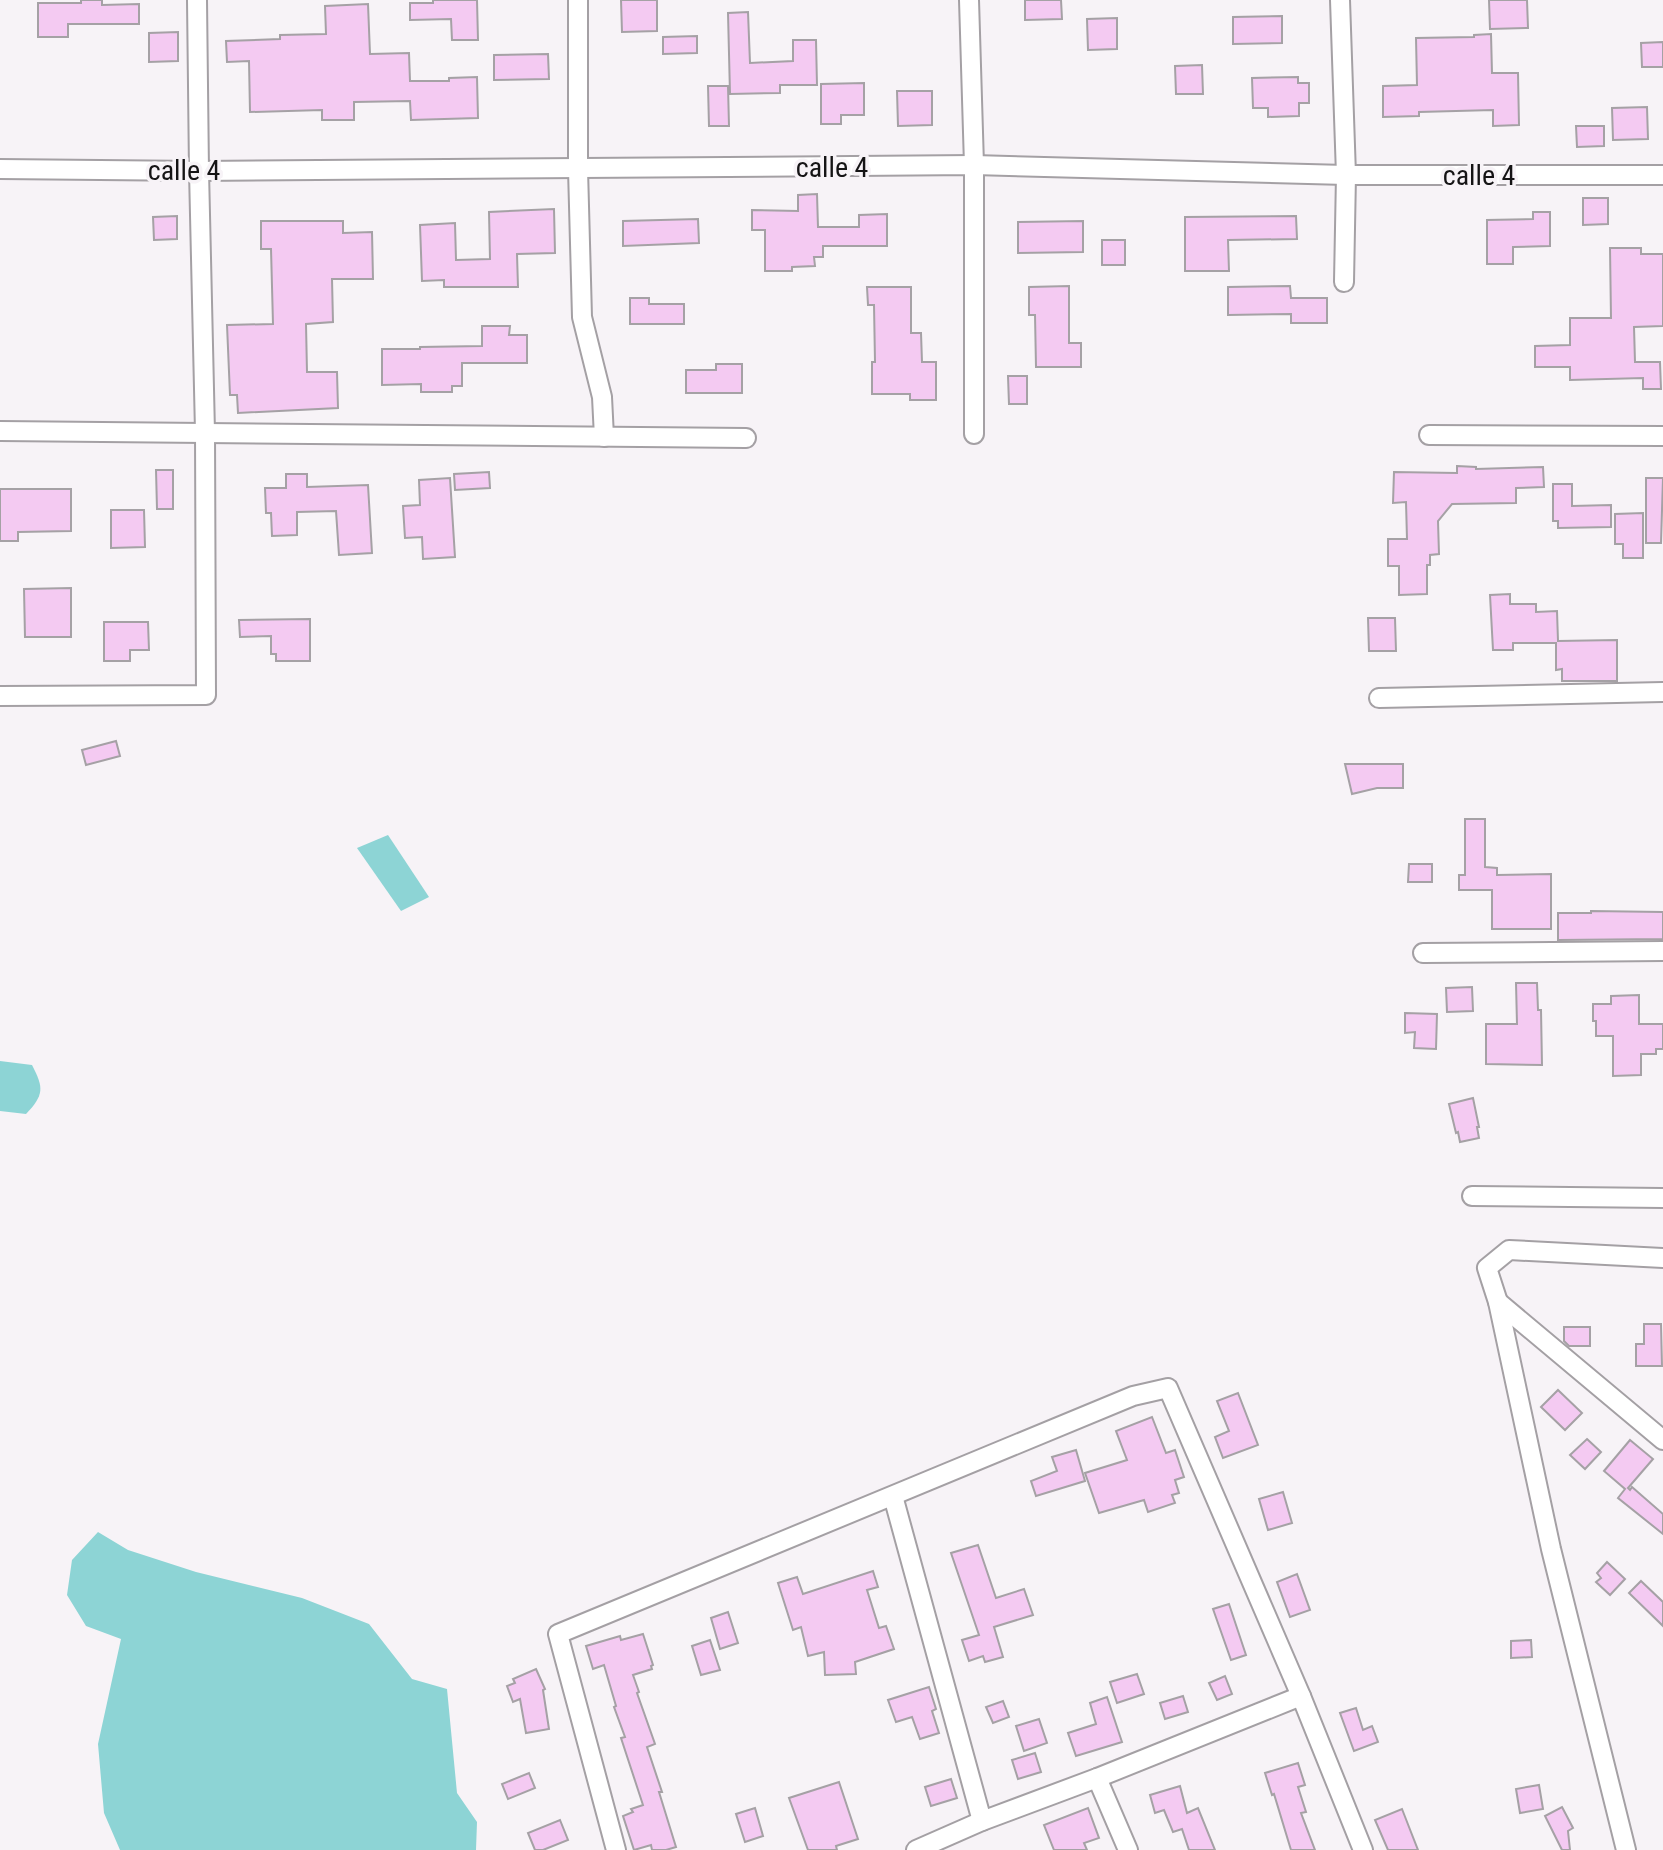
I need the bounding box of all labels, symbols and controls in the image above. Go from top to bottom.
street label: calle 4 [796,151,868,184]
street label: calle 4 [148,154,220,187]
street label: calle 4 [1443,159,1515,192]

